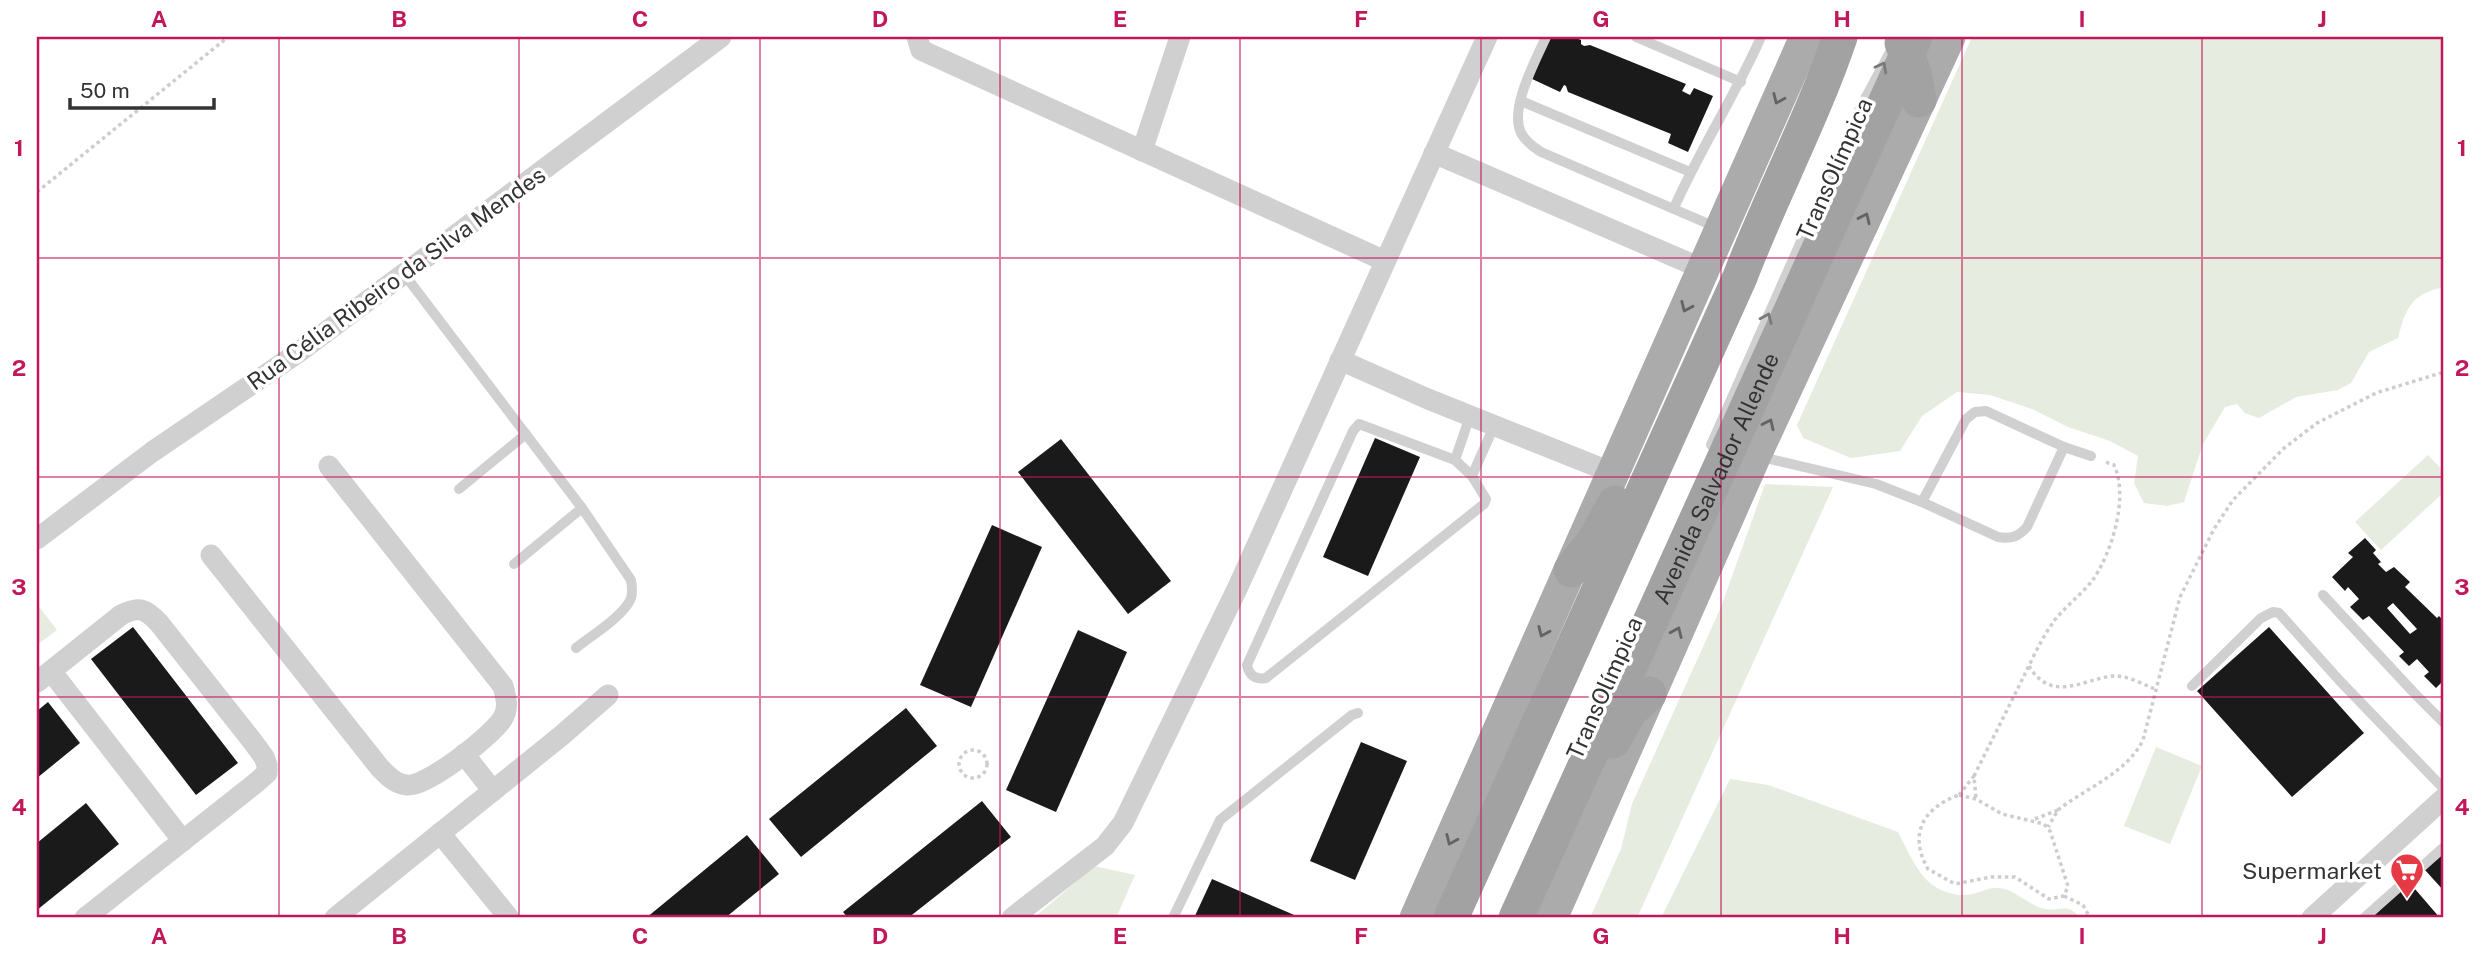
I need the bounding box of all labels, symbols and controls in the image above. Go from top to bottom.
text: A [151,5,168,32]
text: B [391,5,407,32]
text: C [632,5,648,32]
text: D [872,5,888,32]
text: E [1113,5,1127,32]
text: F [1354,5,1368,32]
text: G [1592,5,1610,32]
text: H [1833,5,1851,32]
text: I [2078,5,2086,32]
text: J [2317,5,2327,32]
one-way arrow [1874,61,1887,74]
scale bar [70,66,214,110]
text: 50 m [80,78,130,103]
one-way arrow [1772,92,1786,104]
street label: TransOlímpica [1791,94,1877,244]
text: 1 [14,134,24,161]
text: 1 [2457,134,2467,161]
street label: Rua Célia Ribeiro da Silva Mendes [242,161,550,395]
one-way arrow [1857,212,1871,225]
one-way arrow [1680,300,1694,313]
one-way arrow [1759,313,1773,325]
street label: Avenida Salvador Allende [1647,348,1784,608]
text: 2 [12,354,26,381]
text: 2 [2455,354,2469,381]
one-way arrow [1761,419,1775,431]
text: 3 [11,573,27,600]
text: 3 [2454,573,2470,600]
street label: TransOlímpica [1561,613,1647,763]
one-way arrow [1537,625,1551,637]
one-way arrow [1669,627,1683,639]
text: 4 [11,793,27,820]
text: 4 [2454,793,2470,820]
one-way arrow [1445,833,1459,845]
supermarket icon: Supermarket [2388,851,2426,900]
place label: Supermarket [2242,857,2382,884]
text: A [151,922,168,949]
text: B [391,922,407,949]
text: C [632,922,648,949]
text: D [872,922,888,949]
text: E [1113,922,1127,949]
text: F [1354,922,1368,949]
text: G [1592,922,1610,949]
text: H [1833,922,1851,949]
text: I [2078,922,2086,949]
text: J [2317,922,2327,949]

